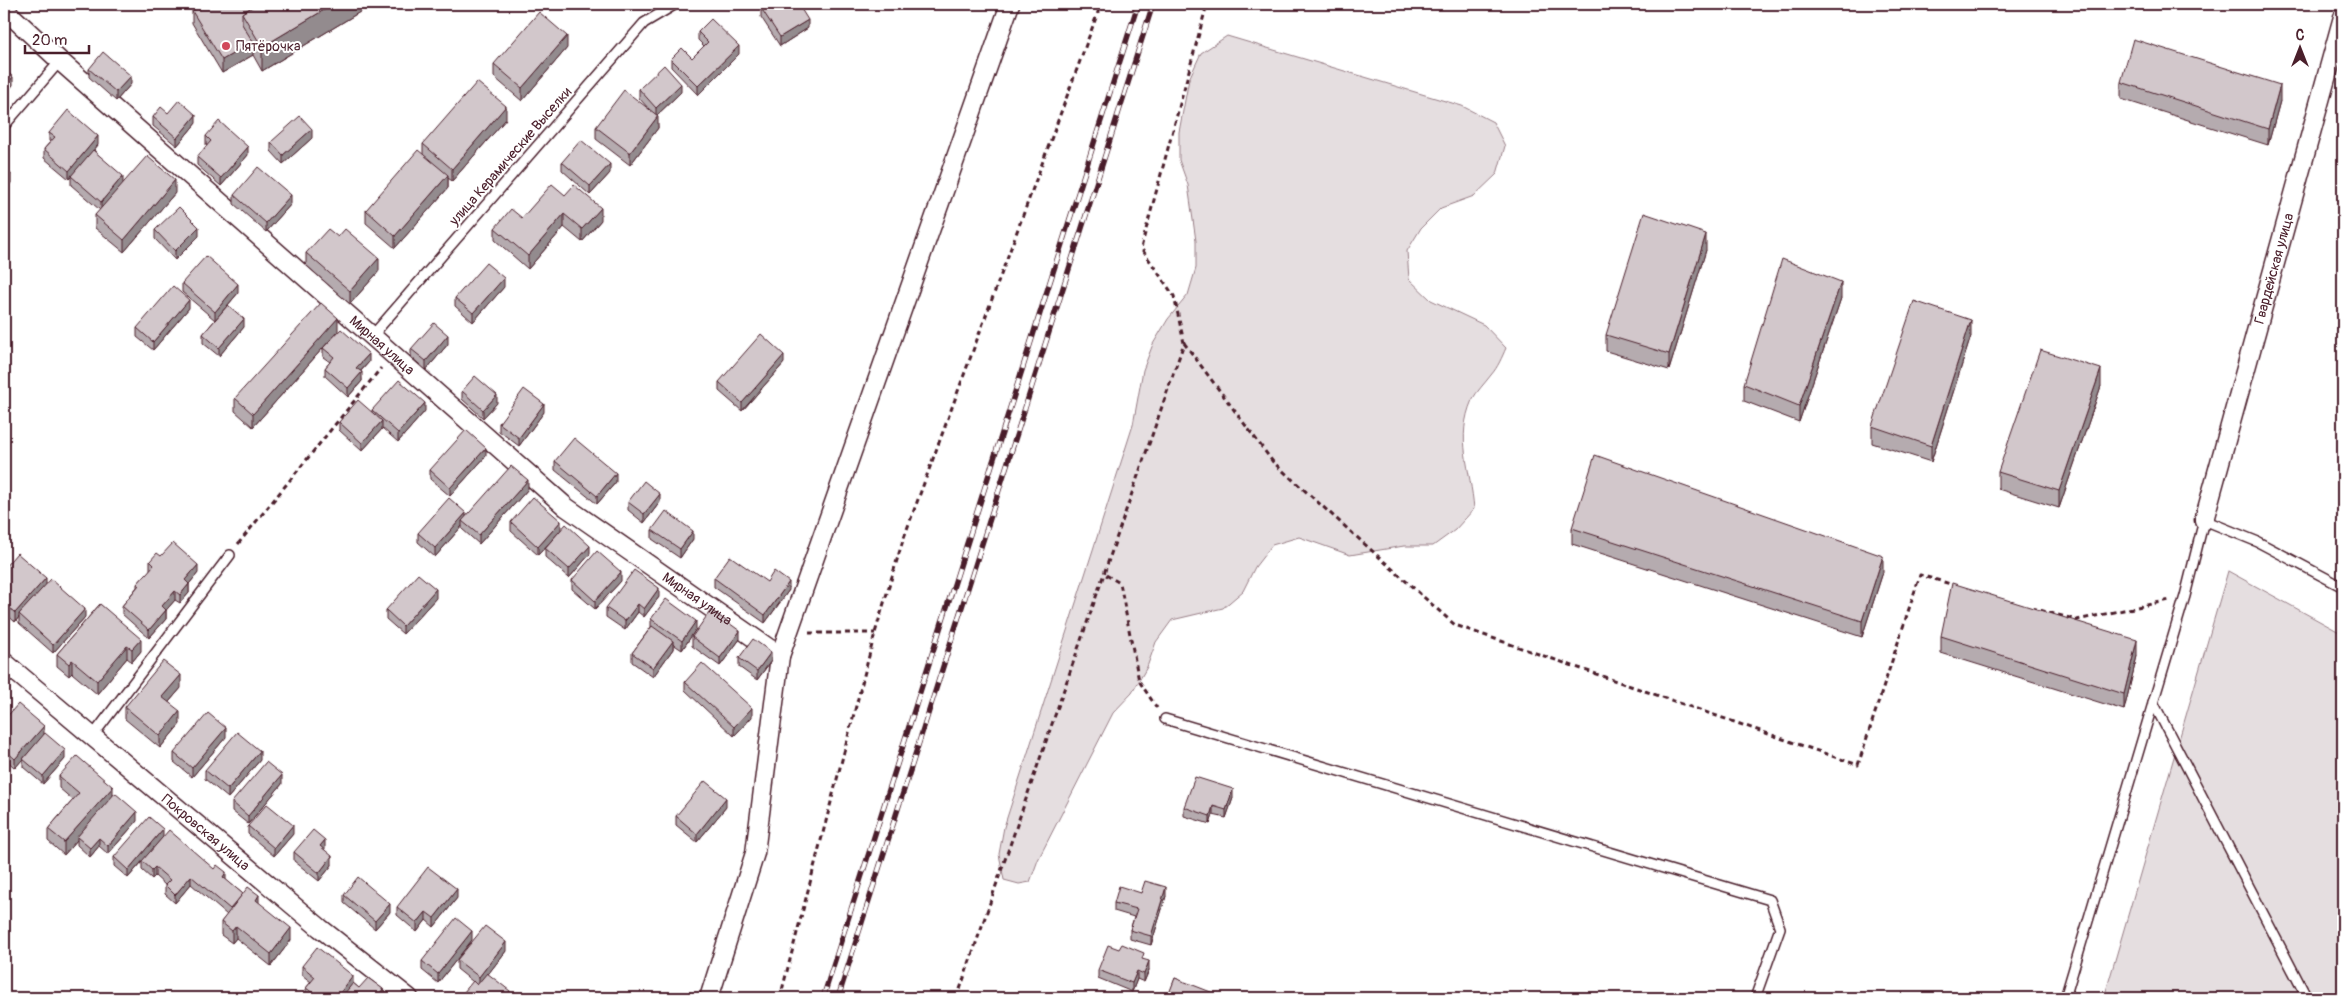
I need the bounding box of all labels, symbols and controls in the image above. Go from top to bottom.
scale bar [25,22,89,54]
north arrow [2274,22,2324,72]
text: С [2296,27,2305,44]
text: 20 m [32,31,67,50]
place label: Пятёрочка [236,38,300,55]
marker: Пятёрочка [220,40,232,52]
street label: улица Керамические Выселки [445,84,575,230]
street label: Гвардейская улица [2251,211,2297,326]
street label: Мирная улица [346,312,418,379]
street label: Мирная улица [659,569,735,629]
street label: Покровская улица [158,791,253,874]

